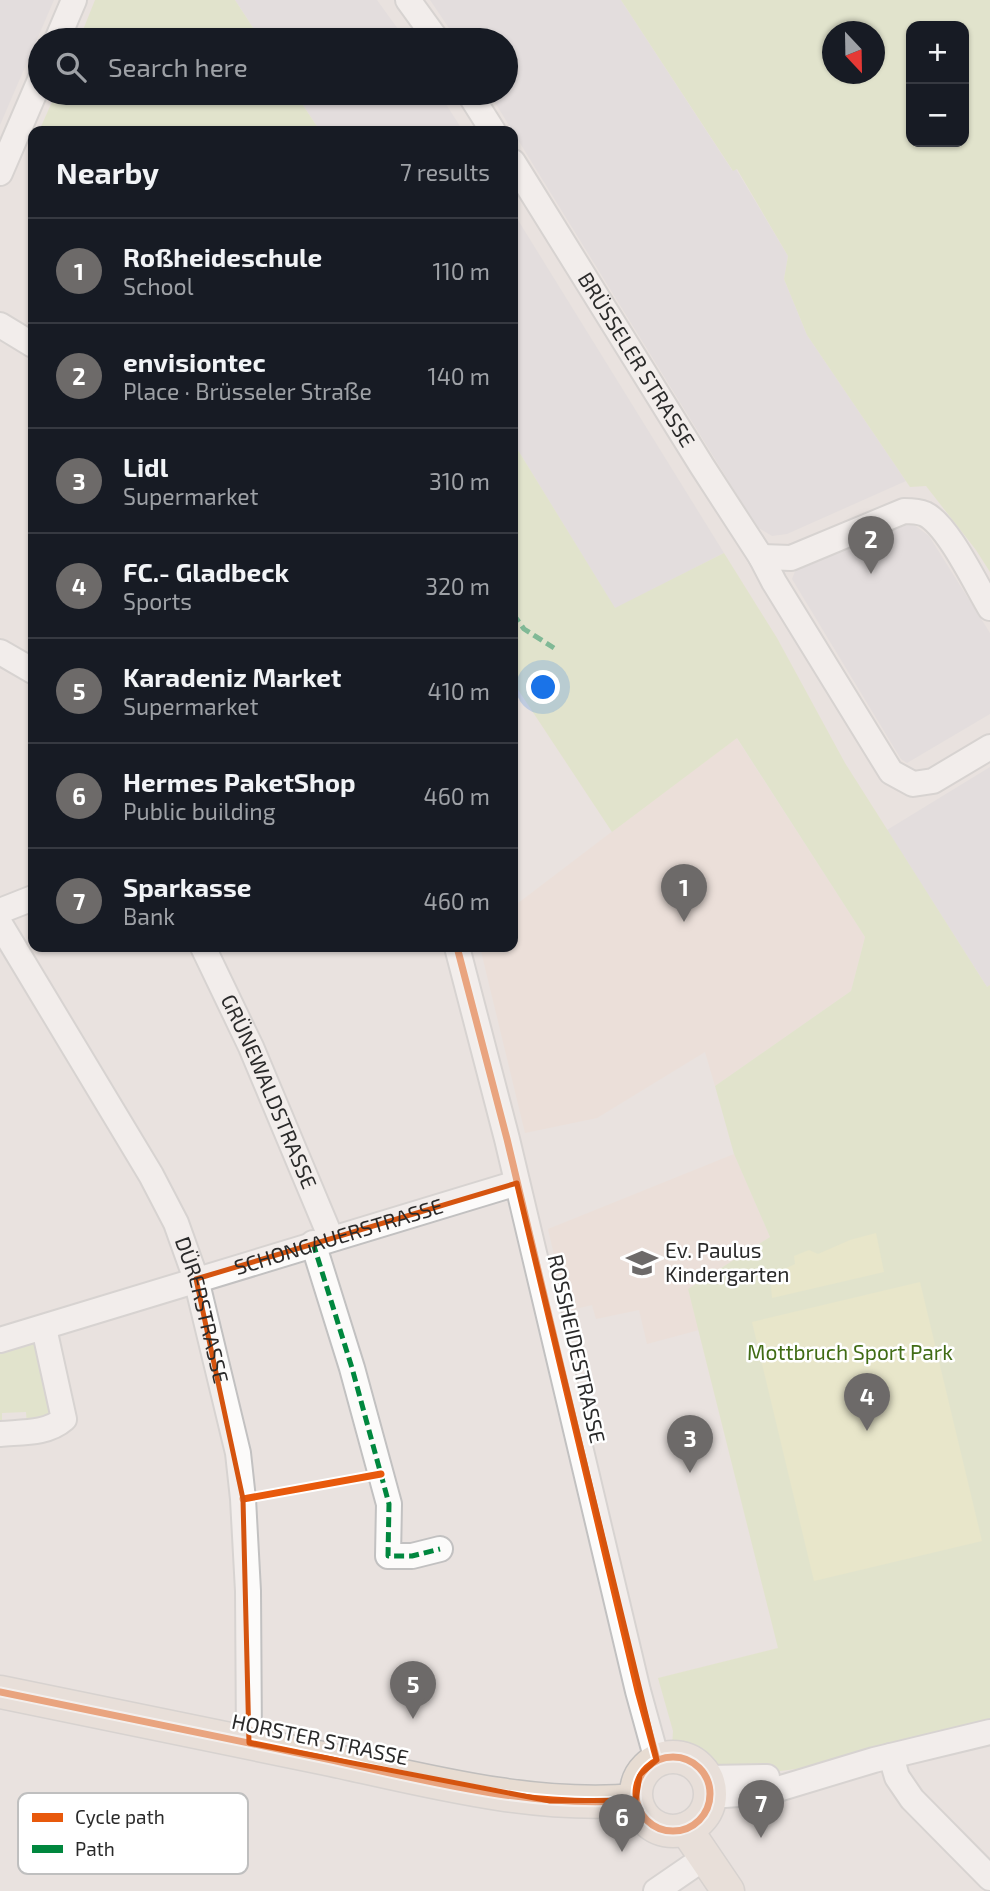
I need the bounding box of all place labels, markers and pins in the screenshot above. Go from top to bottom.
pin: 2 [848,516,894,574]
pin: 1 [661,864,707,922]
place label: Ev. Paulus Kindergarten [665,1237,790,1286]
school or university icon: Ev. Paulus Kindergarten [625,1246,659,1280]
pin: 4 [844,1373,890,1431]
pin: 3 [667,1415,713,1473]
pin: 5 [390,1661,436,1719]
pin: 7 [738,1780,784,1838]
pin: 6 [599,1794,645,1852]

